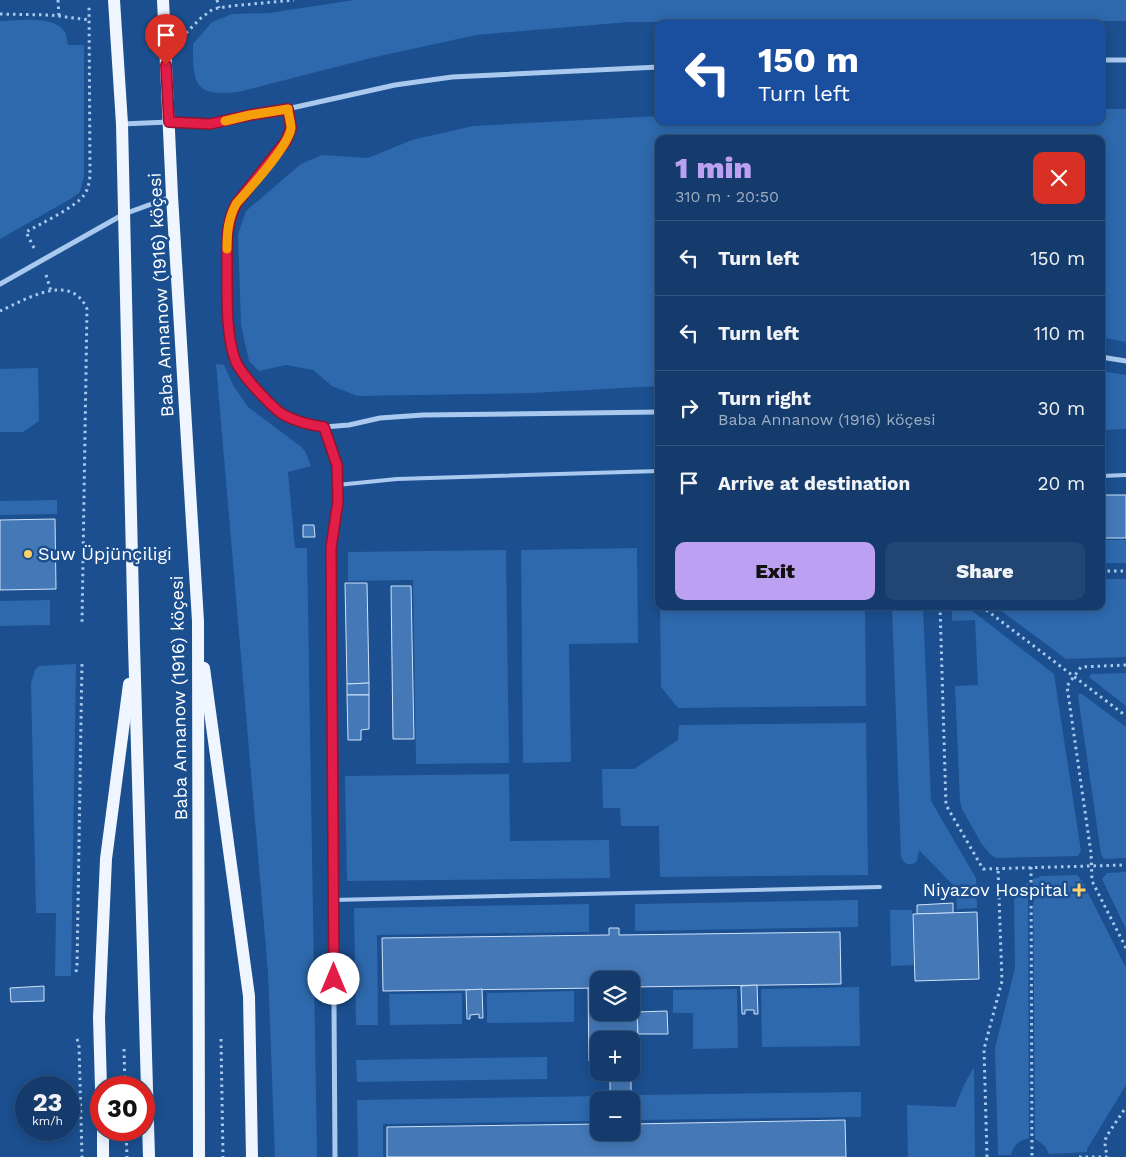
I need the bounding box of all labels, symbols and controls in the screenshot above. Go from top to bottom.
pin [145,14,187,65]
icon: arrive [152,21,180,49]
text: 150 m [758,39,859,81]
icon: left [675,40,740,105]
text: Turn left [758,81,850,106]
text: 1 min [675,150,752,185]
button: close [1033,152,1085,204]
street label: Baba Annanow (1916) köçesi [144,172,177,418]
text: 310 m · 20:50 [675,187,779,206]
icon: left [675,244,703,272]
text: Turn left [718,247,799,270]
text: 150 m [1030,247,1085,270]
icon: left [675,319,703,347]
text: Turn left [718,322,799,345]
text: 110 m [1034,322,1085,345]
text: Turn right [718,387,811,410]
icon: right [675,394,703,422]
text: 30 m [1038,397,1085,420]
text: Baba Annanow (1916) köçesi [718,410,935,429]
icon: arrive [675,469,703,497]
text: Arrive at destination [718,472,910,495]
text: 20 m [1038,472,1085,495]
button: Exit [675,542,875,600]
button: Share [885,542,1085,600]
place label: Suw Üpjünçiligi [38,543,172,564]
marker: Suw Üpjünçiligi [22,548,34,560]
street label: Baba Annanow (1916) köçesi [166,576,191,821]
place label: Niyazov Hospital [923,879,1068,900]
marker: Niyazov Hospital [1072,883,1086,897]
position arrow [307,952,359,1004]
map controls [590,971,640,1141]
button: layers [590,971,640,1021]
button: + [590,1031,640,1081]
speed limit sign: 30 [90,1076,155,1141]
text: 23 [33,1088,62,1117]
button: − [590,1091,640,1141]
text: km/h [32,1114,63,1128]

